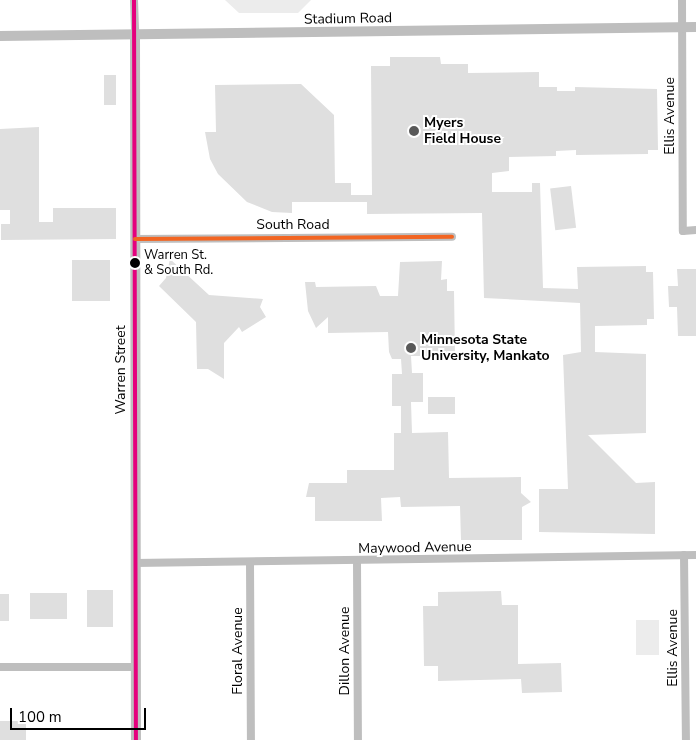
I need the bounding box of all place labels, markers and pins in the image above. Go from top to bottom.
place label: Myers Field House [424,115,501,148]
marker: Myers Field House [408,125,420,137]
place label: Warren St. & South Rd. [144,248,213,279]
marker: Warren St. & South Rd. [130,258,140,268]
place label: Minnesota State University, Mankato [421,332,550,364]
marker: Minnesota State University, Mankato [405,342,417,354]

